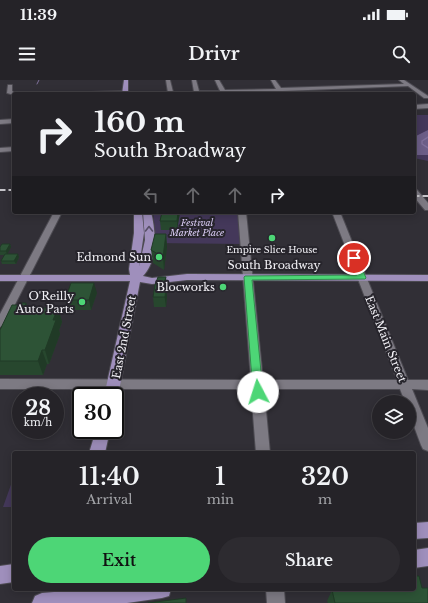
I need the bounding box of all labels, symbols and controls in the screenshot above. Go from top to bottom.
text: 11:39 [20,5,57,24]
icon: menu [16,43,38,65]
text: Drivr [188,43,240,65]
icon: search [390,43,412,65]
text: 160 m [94,105,185,140]
icon: right [28,108,80,160]
text: South Broadway [94,140,246,162]
icon: left [140,184,162,206]
icon: ahead [182,184,204,206]
icon: ahead [224,184,246,206]
icon: right [266,184,288,206]
park label: Festival Market Place [169,217,224,238]
one-way arrow [145,226,153,232]
marker: Empire Slice House [267,233,277,243]
pin [337,241,371,275]
place label: Empire Slice House [227,244,317,255]
icon: arrive [343,247,365,269]
place label: Edmond Sun [76,250,151,264]
marker: Edmond Sun [154,252,164,262]
street label: South Broadway [228,258,320,272]
place label: Blocworks [157,280,215,294]
marker: Blocworks [218,282,228,292]
place label: O'Reilly Auto Parts [15,289,74,316]
street label: East 2nd Street [109,293,139,380]
street label: East Main Street [362,294,410,385]
marker: O'Reilly Auto Parts [77,297,87,307]
position arrow [237,371,279,413]
speed limit sign: 30 [72,387,124,439]
map controls [372,395,416,439]
button: layers [372,395,416,439]
text: 28 [25,396,51,420]
text: km/h [24,416,52,429]
text: 11:40 [79,462,140,491]
text: 1 [215,462,226,491]
text: 320 [301,462,349,491]
text: Arrival [86,491,132,508]
text: min [207,491,234,508]
text: m [318,491,332,508]
button: Exit [28,537,210,583]
button: Share [218,537,400,583]

